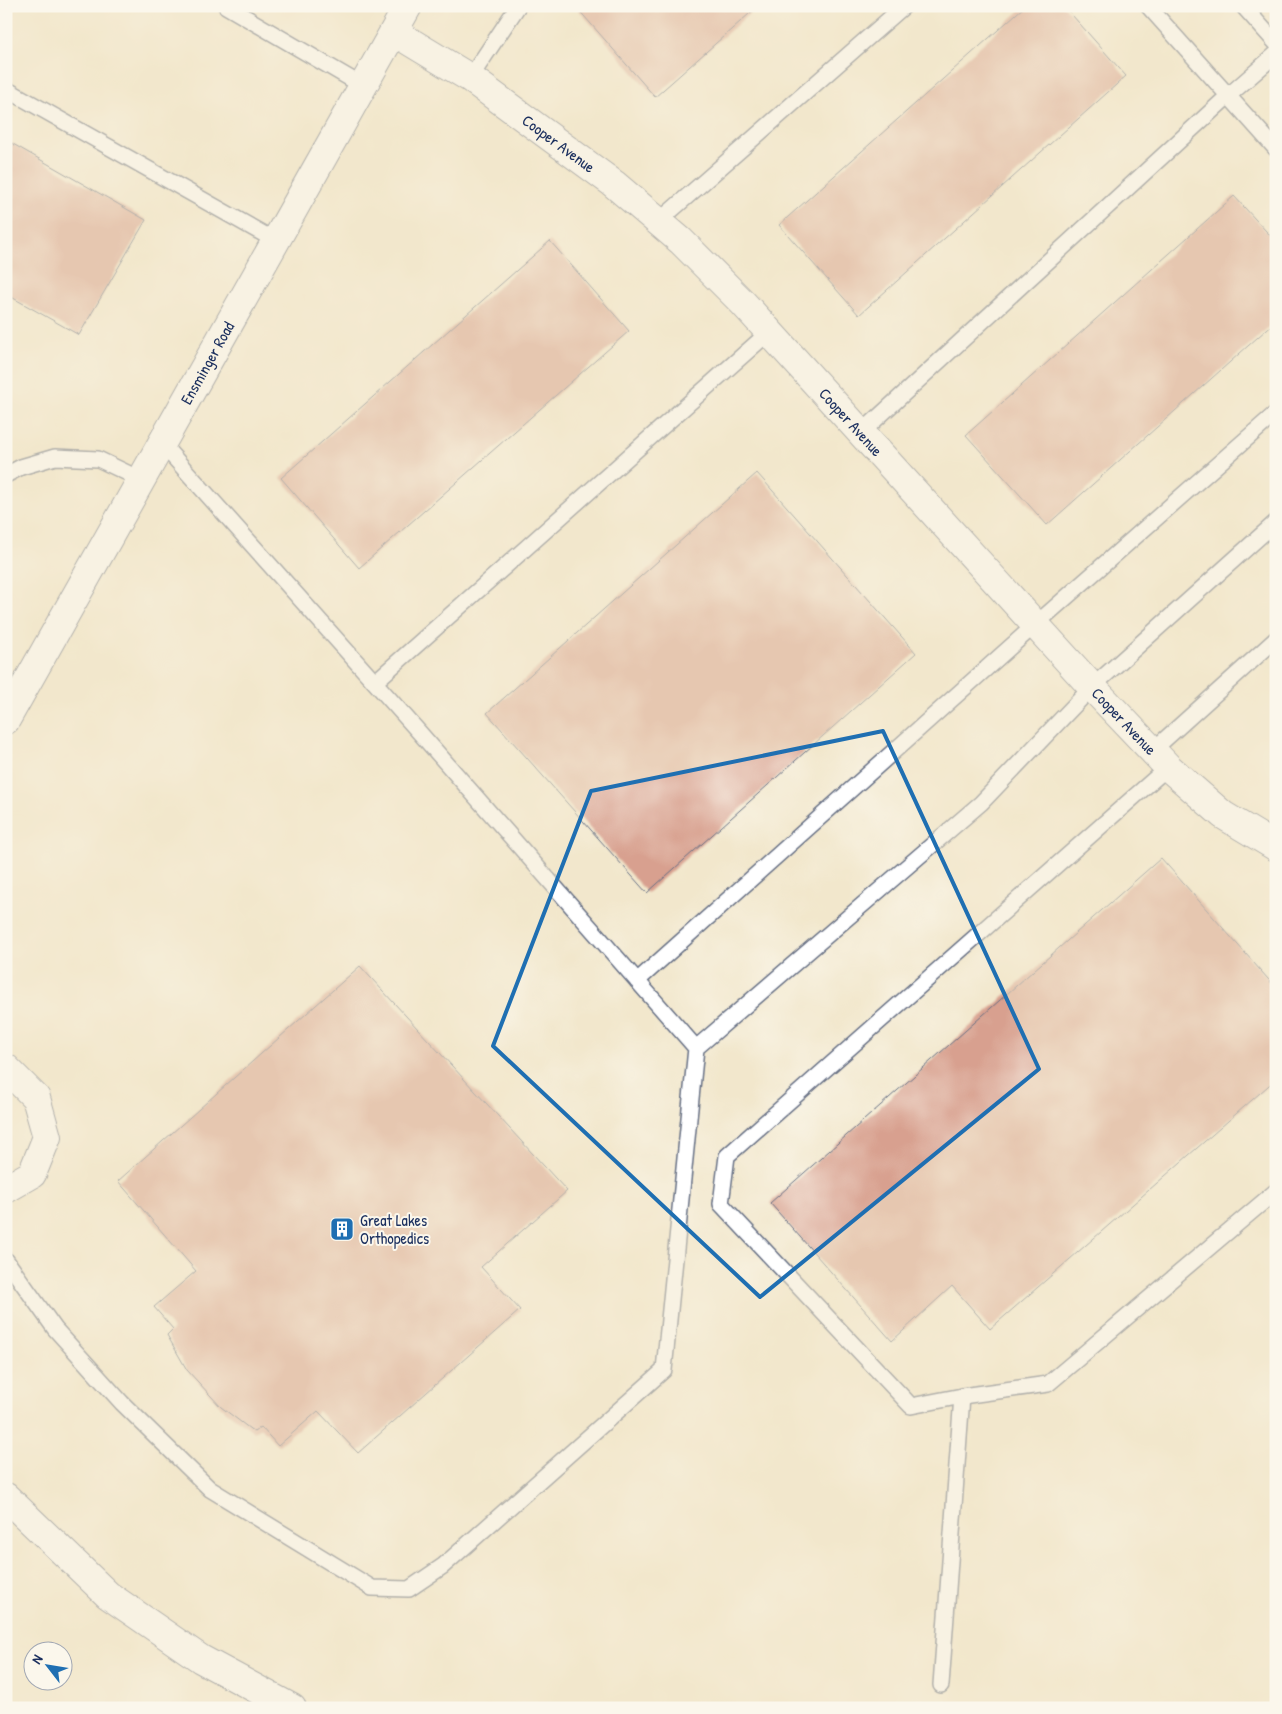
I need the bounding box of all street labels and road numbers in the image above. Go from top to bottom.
street label: Cooper Avenue [518,109,600,178]
street label: Ensminger Road [175,317,239,408]
street label: Cooper Avenue [814,383,888,461]
street label: Cooper Avenue [1087,682,1162,760]

